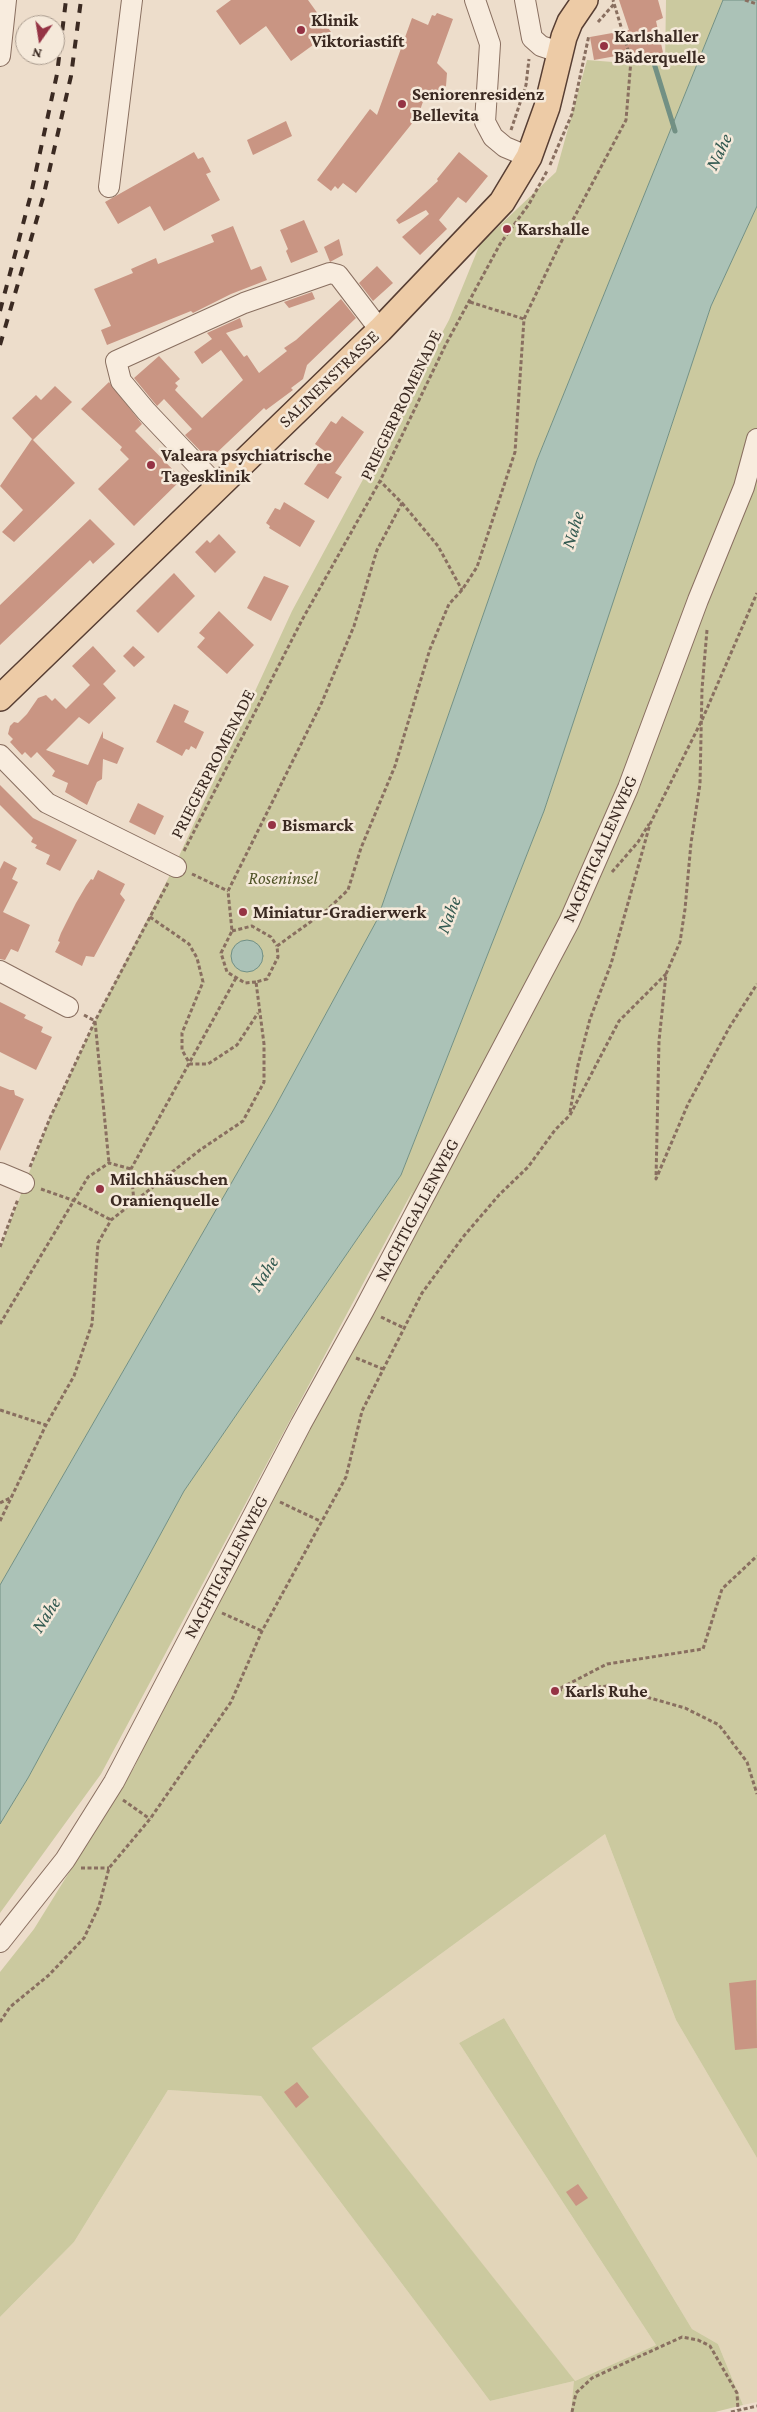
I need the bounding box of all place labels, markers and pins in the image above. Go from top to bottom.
place label: Klinik Viktoriastift [311,9,405,52]
marker: Klinik Viktoriastift [295,24,307,36]
place label: Karlshaller Bäderquelle [614,25,705,68]
marker: Karlshaller Bäderquelle [598,40,610,52]
place label: Seniorenresidenz Bellevita [412,83,544,126]
marker: Seniorenresidenz Bellevita [396,98,408,110]
place label: Karshalle [517,218,589,240]
marker: Karshalle [501,223,513,235]
place label: Valeara psychiatrische Tagesklinik [161,444,332,486]
marker: Valeara psychiatrische Tagesklinik [145,459,157,471]
place label: Bismarck [282,814,354,836]
marker: Bismarck [266,819,278,831]
place label: Miniatur-Gradierwerk [253,901,426,923]
marker: Miniatur-Gradierwerk [237,906,249,918]
place label: Milchhäuschen Oranienquelle [110,1168,228,1210]
marker: Milchhäuschen Oranienquelle [94,1183,106,1195]
place label: Karls Ruhe [565,1680,648,1702]
marker: Karls Ruhe [549,1685,561,1697]

